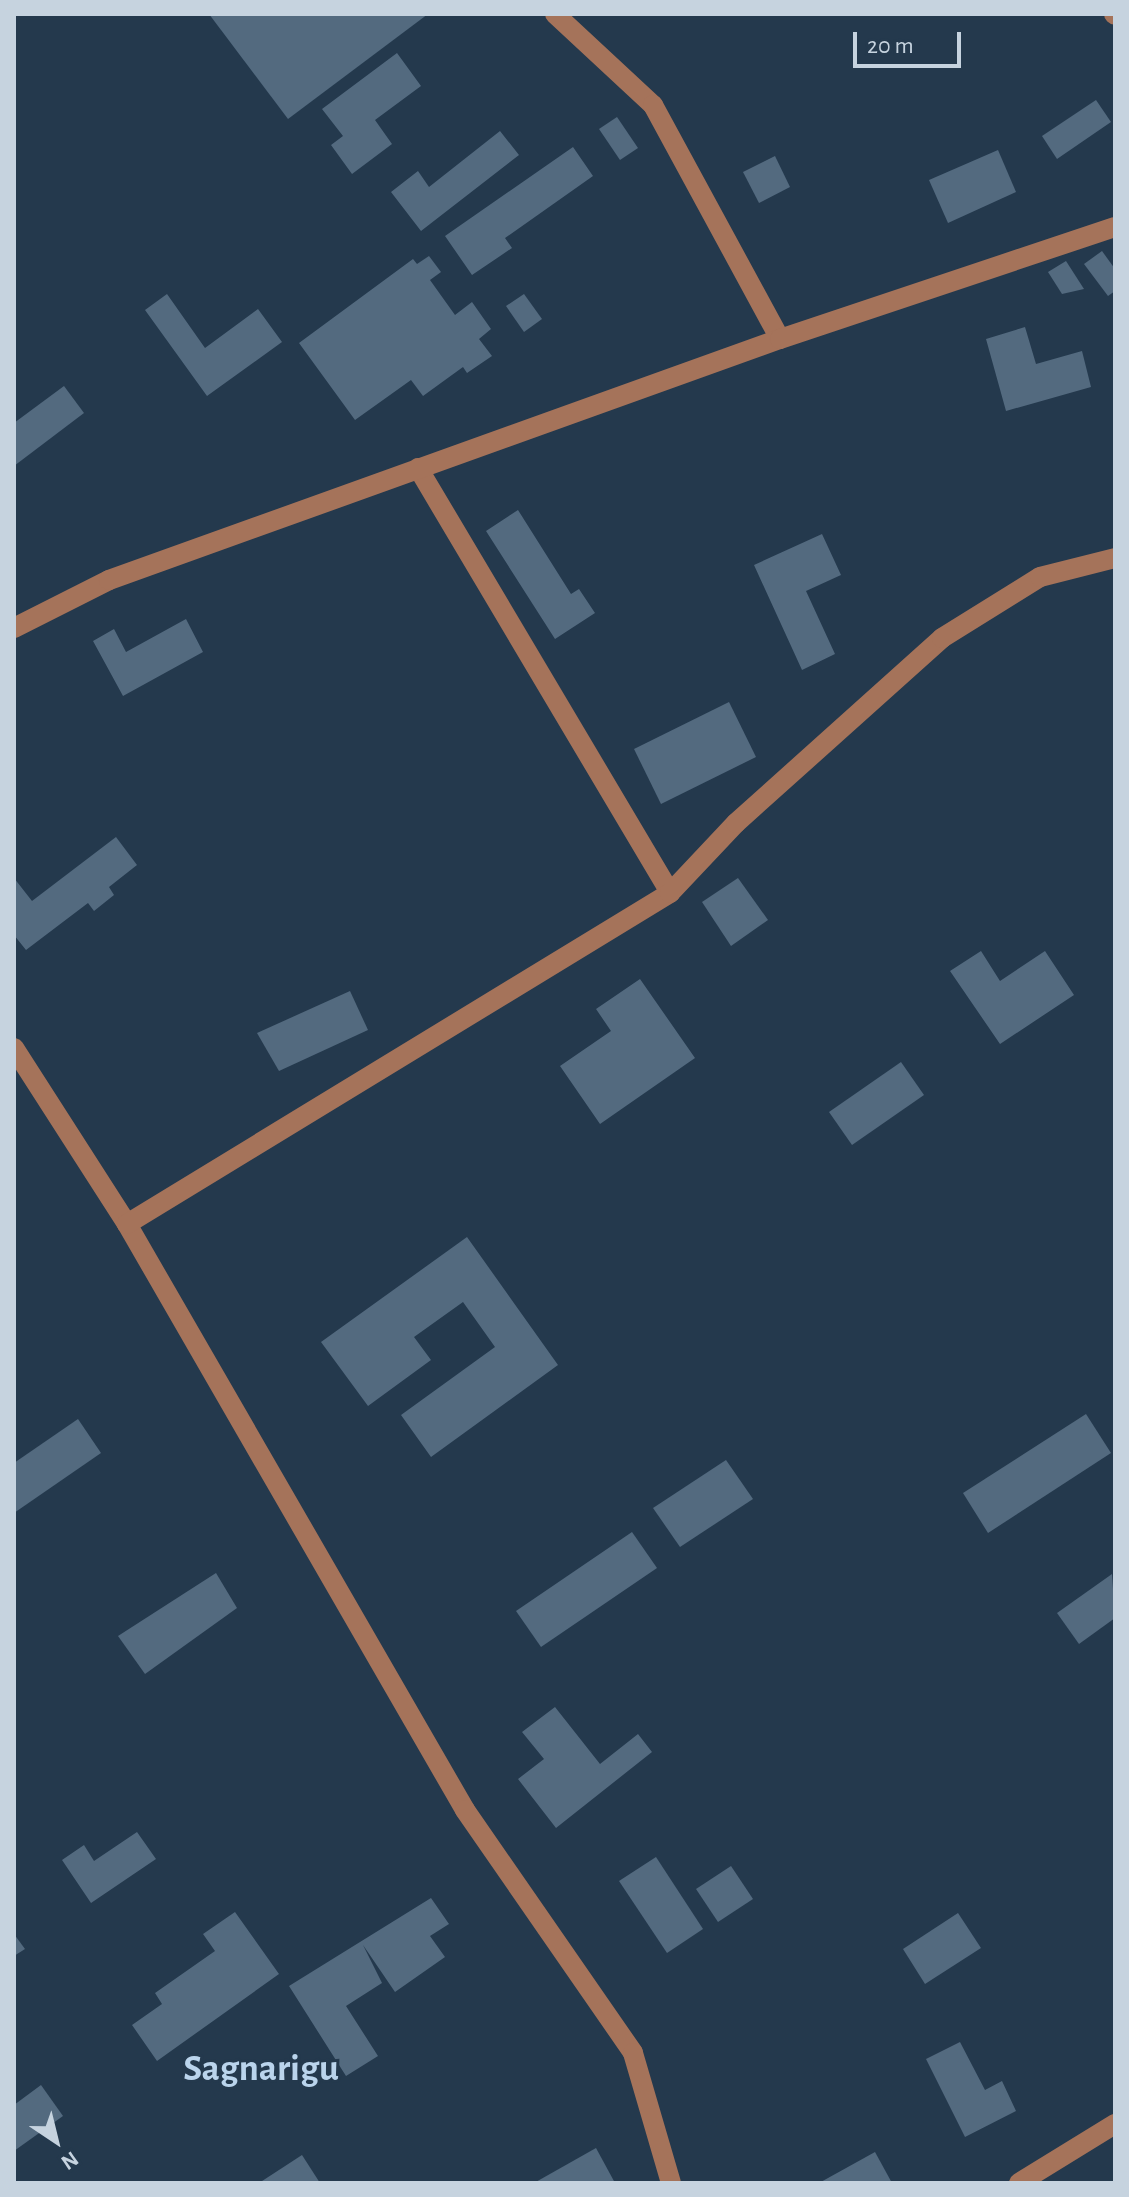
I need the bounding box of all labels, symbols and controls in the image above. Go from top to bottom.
scale bar [857,16,965,66]
text: 20 m [867,34,914,58]
district label: Sagnarigu [183,2047,339,2093]
north arrow [16,2101,96,2181]
text: N [57,2147,82,2174]

